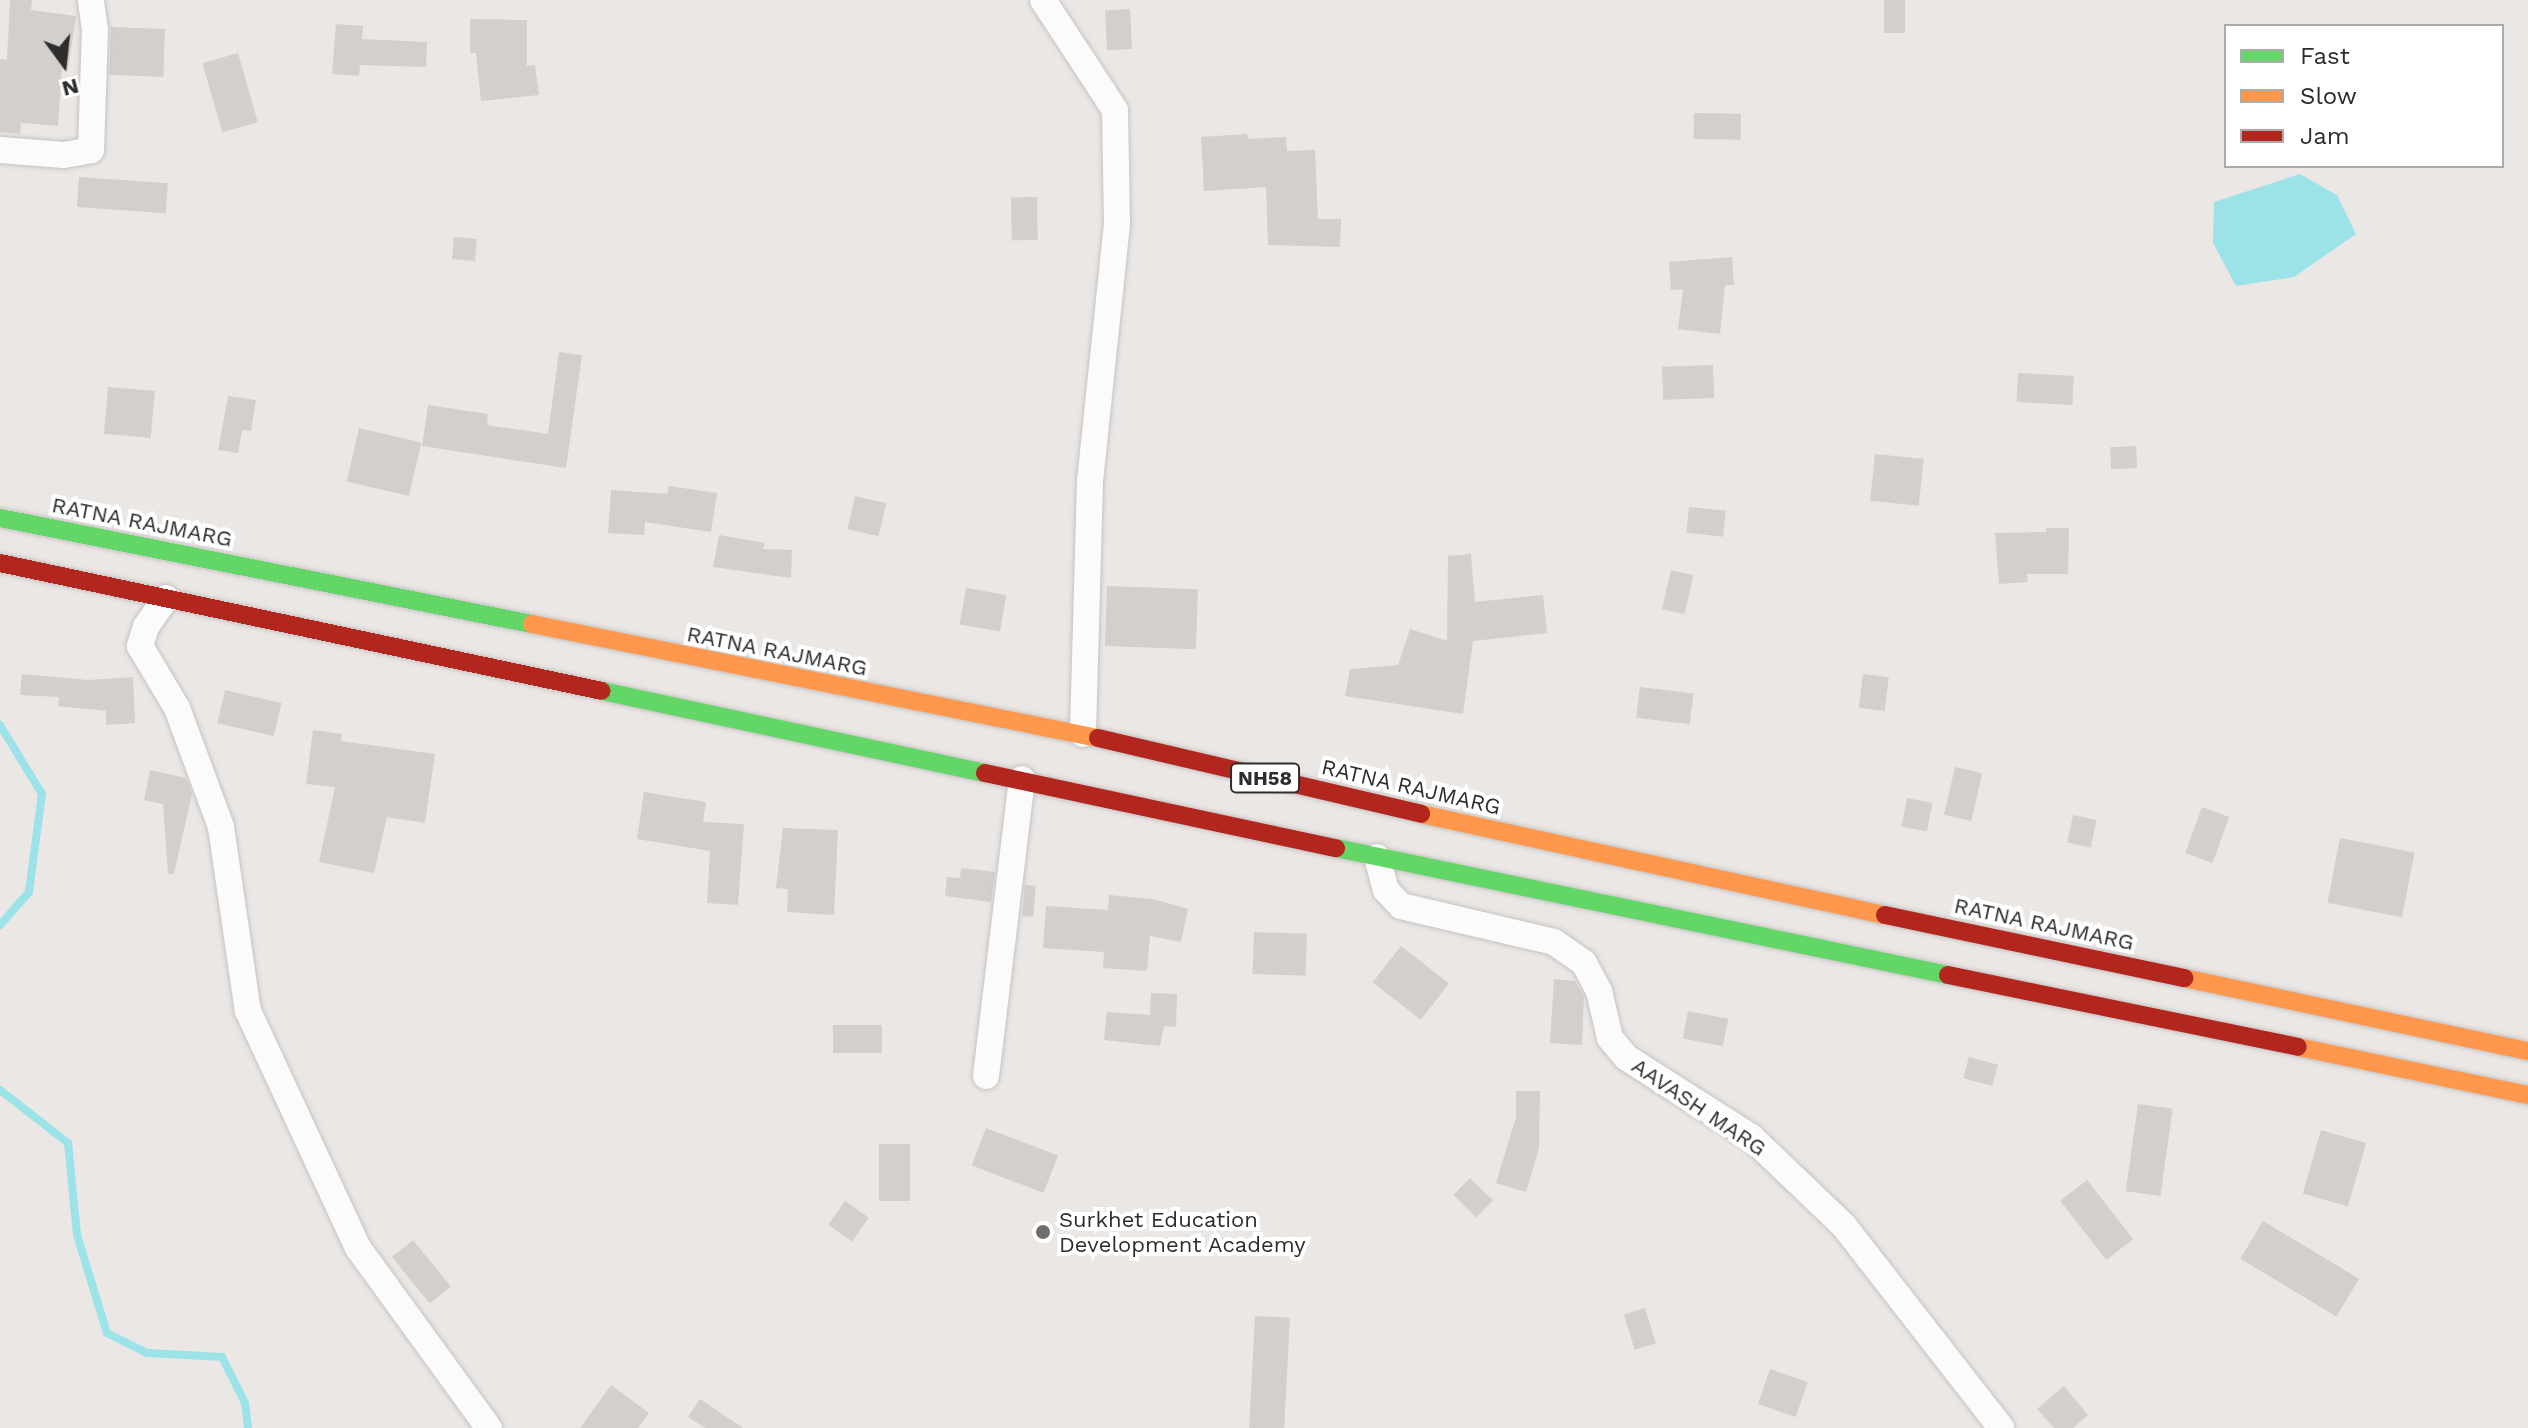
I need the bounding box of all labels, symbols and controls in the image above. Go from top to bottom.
north arrow [24,24,104,104]
legend [2224,24,2504,168]
text: Fast [2300,42,2350,70]
text: N [59,73,81,102]
text: Slow [2300,82,2357,110]
text: Jam [2300,122,2350,150]
street label: RATNA RAJMARG [49,491,235,553]
street label: RATNA RAJMARG [684,620,870,682]
street label: RATNA RAJMARG [1318,753,1504,821]
road number: NH58 [1229,762,1301,794]
street label: RATNA RAJMARG [1951,892,2137,956]
street label: AAVASH MARG [1627,1052,1771,1162]
place label: Surkhet Education Development Academy [1059,1206,1307,1258]
marker: Surkhet Education Development Academy [1034,1223,1052,1241]

